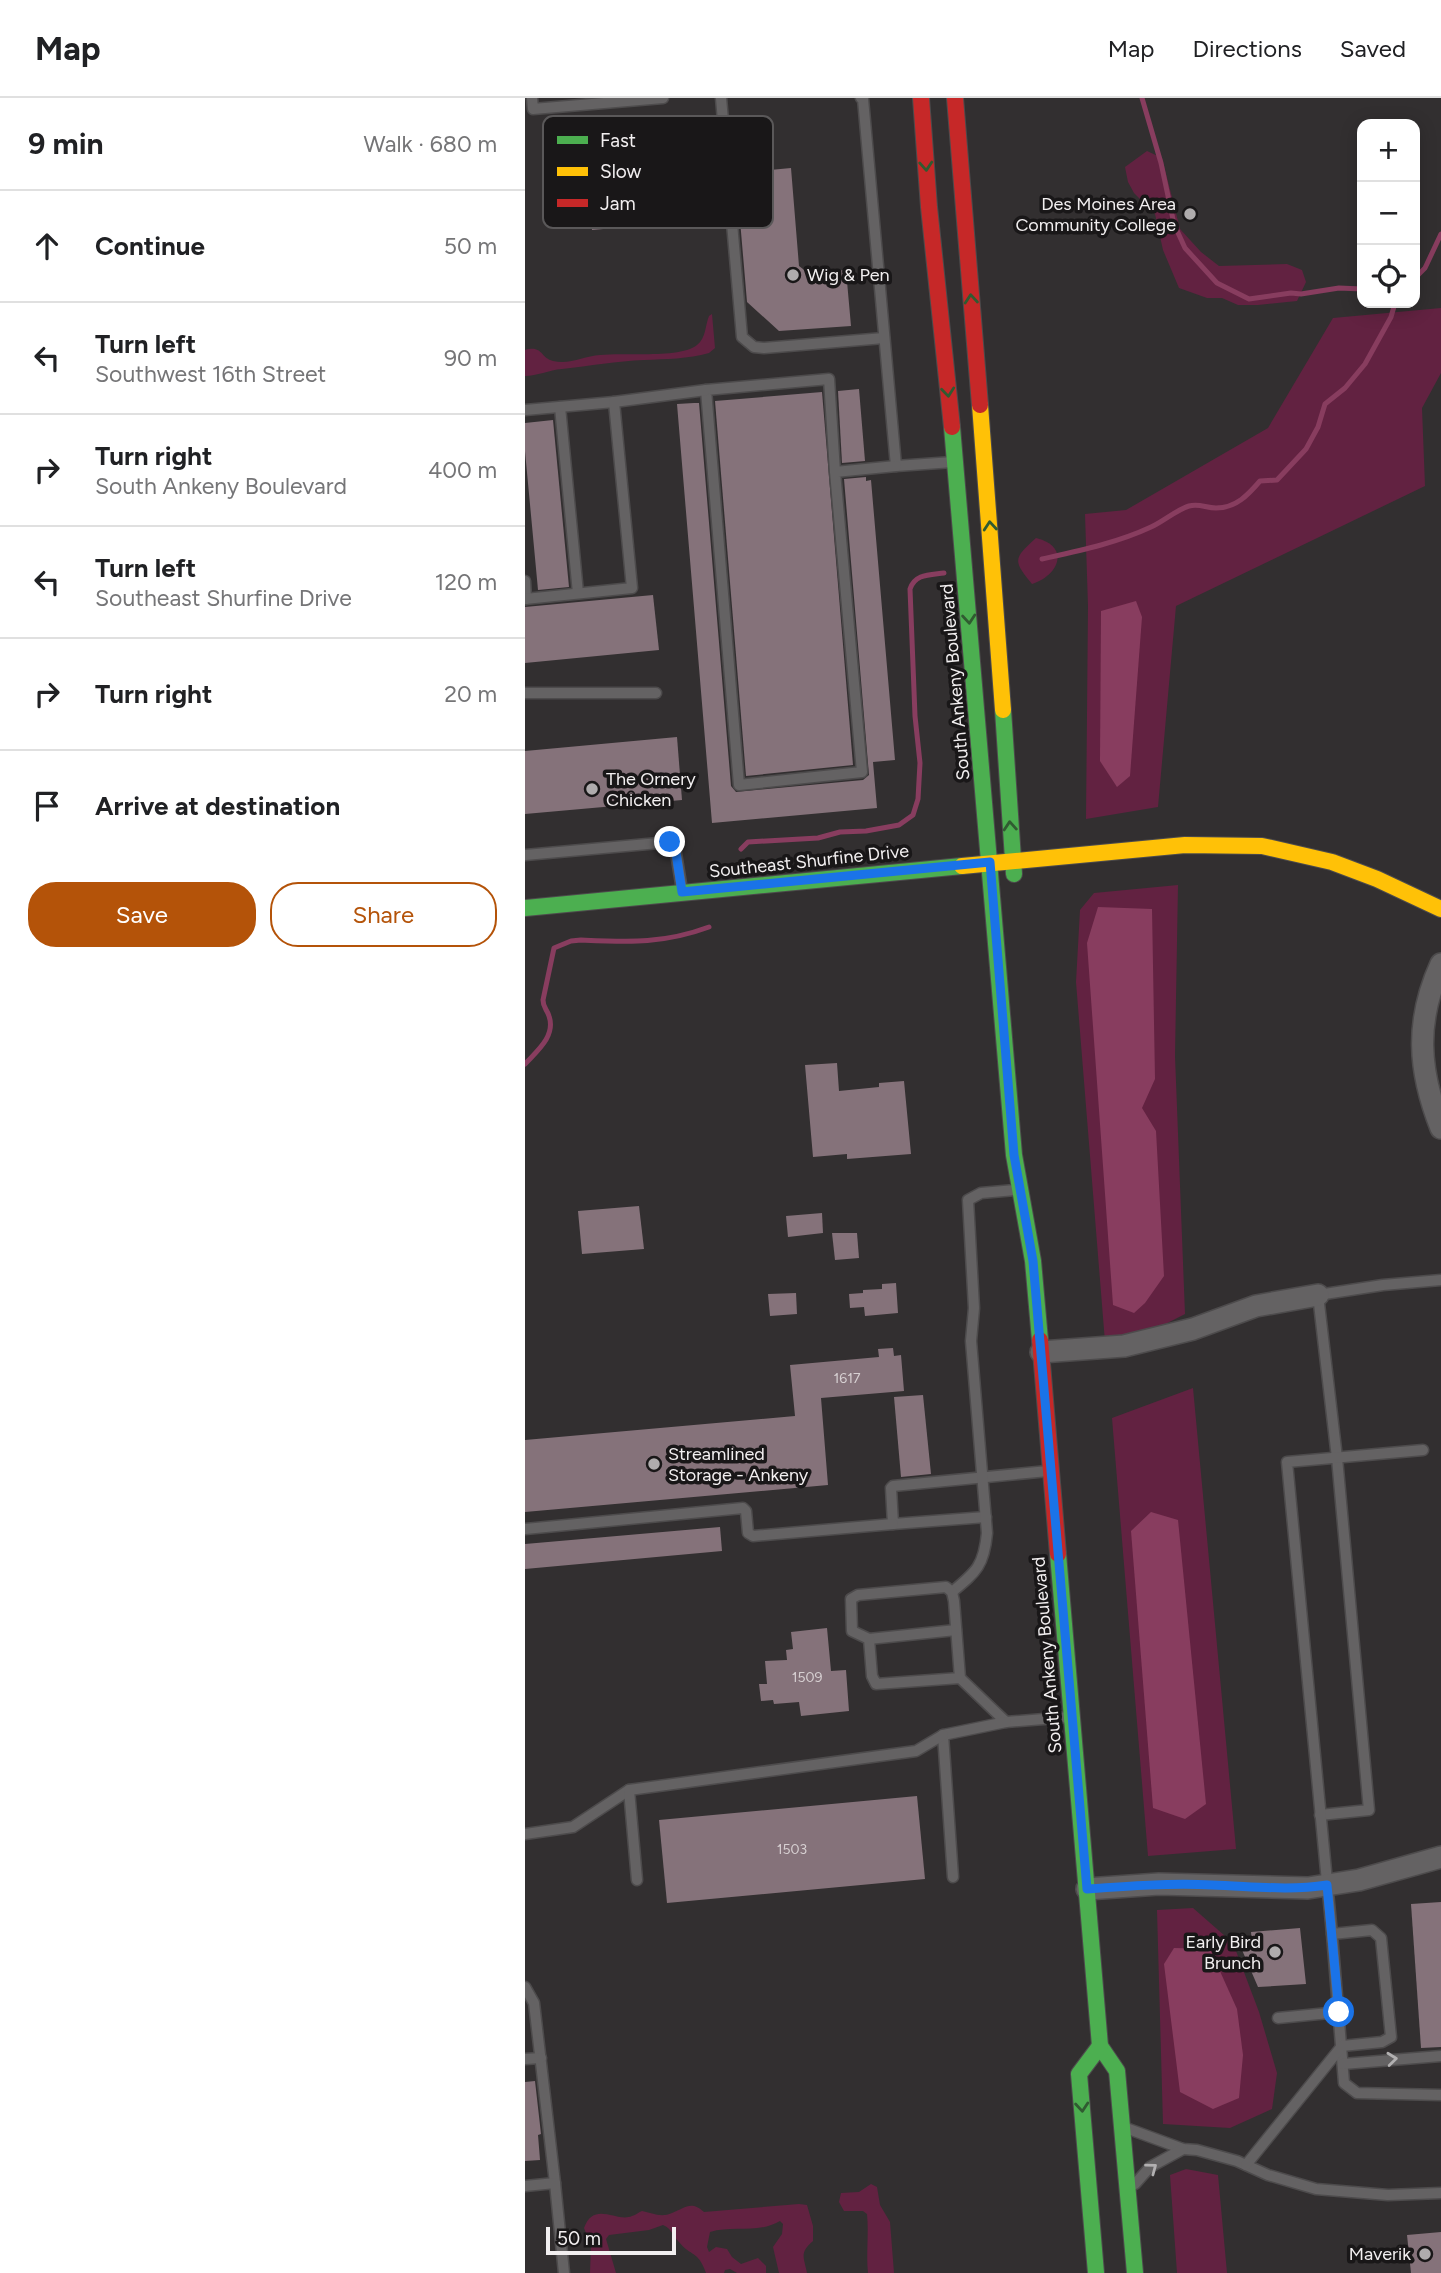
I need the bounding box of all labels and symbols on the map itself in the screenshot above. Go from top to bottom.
legend [543,116,773,228]
text: Fast [600,129,636,152]
text: Slow [600,160,642,183]
one-way arrow [918,161,933,172]
text: Jam [600,192,636,215]
place label: Des Moines Area Community College [1015,193,1176,236]
marker: Des Moines Area Community College [1182,206,1198,222]
place label: Wig & Pen [807,264,890,286]
marker: Wig & Pen [785,267,801,283]
one-way arrow [964,293,979,304]
one-way arrow [940,387,955,398]
one-way arrow [983,520,998,531]
street label: South Ankeny Boulevard [935,583,975,781]
one-way arrow [961,614,976,625]
place label: The Ornery Chicken [606,768,696,811]
marker: The Ornery Chicken [584,781,600,797]
one-way arrow [1003,820,1018,831]
route end [654,826,685,857]
street label: Southeast Shurfine Drive [708,840,910,882]
house number: 1617 [833,1370,861,1387]
place label: Streamlined Storage - Ankeny [668,1443,809,1486]
marker: Streamlined Storage - Ankeny [646,1456,662,1472]
street label: South Ankeny Boulevard [1027,1556,1067,1754]
house number: 1509 [792,1669,822,1686]
house number: 1503 [777,1841,807,1858]
place label: Early Bird Brunch [1185,1931,1261,1974]
marker: Early Bird Brunch [1267,1944,1283,1960]
route start [1323,1996,1354,2027]
one-way arrow [1387,2052,1398,2067]
one-way arrow [1074,2101,1089,2113]
one-way arrow [1144,2164,1156,2176]
scale bar [546,2224,675,2256]
place label: Maverik [1349,2243,1411,2265]
marker: Maverik [1417,2246,1433,2262]

